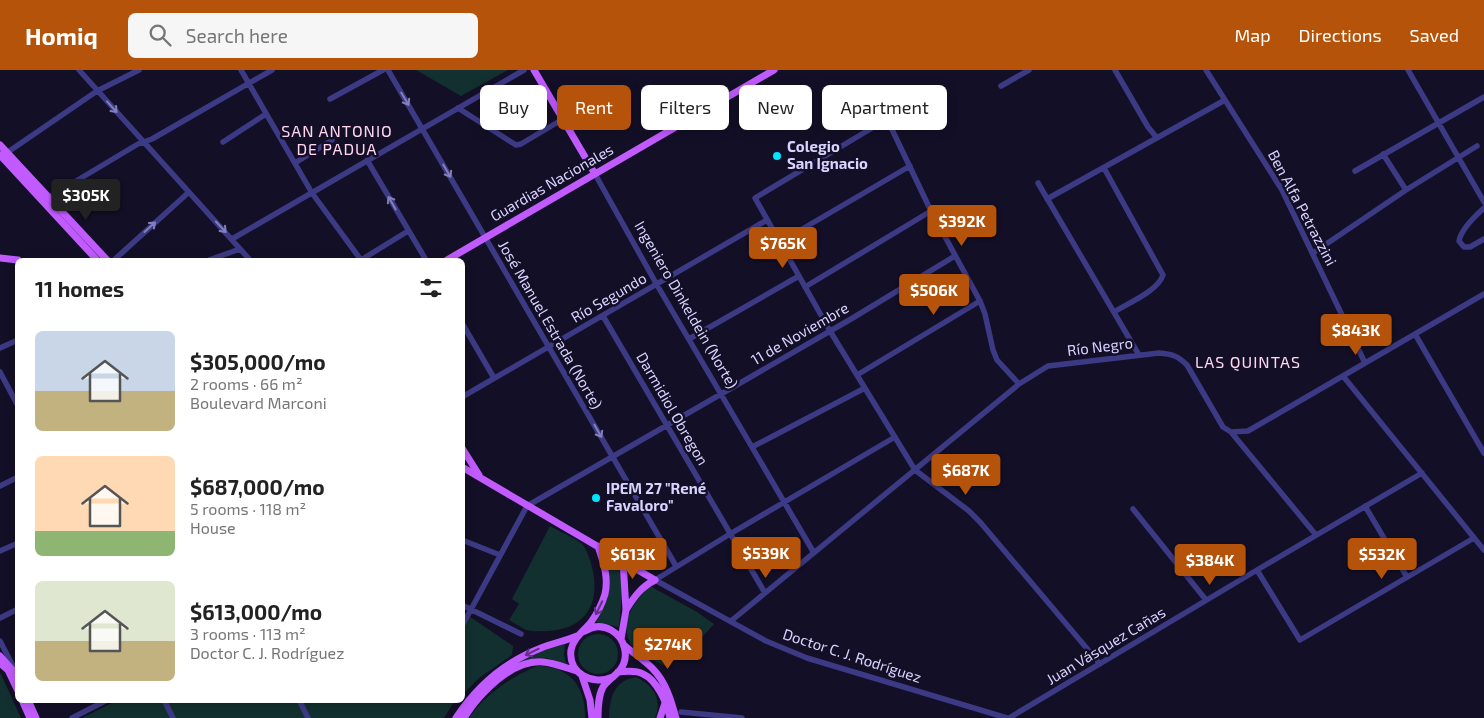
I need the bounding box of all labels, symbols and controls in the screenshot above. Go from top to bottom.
search box [128,13,478,58]
text: Homiq [25,21,98,50]
icon: search [146,21,174,49]
text: Search here [186,24,288,47]
text: Map [1234,24,1271,46]
text: Directions [1299,24,1382,46]
text: Saved [1410,24,1459,46]
chip: Buy [480,85,547,130]
chip: Rent [557,85,631,130]
chip: Filters [641,85,729,130]
chip: New [739,85,812,130]
chip: Apartment [822,85,947,130]
one-way arrow [401,92,411,106]
one-way arrow [106,100,118,113]
district label: SAN ANTONIO DE PADUA [281,121,393,158]
place label: Colegio San Ignacio [787,137,868,172]
street label: Guardias Nacionales [487,140,616,225]
street label: Ben Alfa Petrazzini [1265,147,1341,268]
marker: Colegio San Ignacio [771,150,783,162]
one-way arrow [443,163,453,178]
pin: $305K [51,178,121,221]
text: $305K [62,185,110,204]
one-way arrow [386,197,396,211]
pin: $392K [927,204,997,247]
text: $392K [938,211,986,230]
street label: Ingeniero Dinkeldein (Norte) [631,218,742,391]
one-way arrow [215,220,227,233]
one-way arrow [143,221,156,233]
pin: $765K [748,226,818,269]
text: $765K [760,233,806,252]
street label: José Manuel Estrada (Norte) [495,237,607,412]
street label: Río Segundo [568,268,649,326]
icon: filters [417,274,445,302]
pin: $506K [899,274,969,316]
text: 11 homes [35,276,124,301]
text: $506K [910,280,958,299]
street label: 11 de Noviembre [748,298,851,368]
pin: $843K [1321,314,1391,356]
text: $843K [1332,320,1380,339]
street label: Río Negro [1066,333,1134,359]
text: $305,000/mo [190,349,326,374]
street label: Darmidiol Obregon [633,349,712,468]
icon: home [75,351,135,411]
district label: LAS QUINTAS [1195,352,1301,372]
text: 2 rooms · 66 m² [190,374,303,393]
text: Boulevard Marconi [190,393,327,412]
one-way arrow [593,424,603,438]
pin: $687K [931,454,1001,496]
text: $687K [942,460,990,479]
text: $687,000/mo [190,474,325,499]
icon: home [75,476,135,536]
place label: IPEM 27 "René Favaloro" [606,479,706,514]
marker: IPEM 27 "René Favaloro" [590,492,602,504]
text: 5 rooms · 118 m² [190,499,306,518]
text: House [190,518,236,537]
pin: $539K [731,536,801,579]
pin: $613K [598,538,668,580]
pin: $532K [1347,538,1417,580]
text: $539K [743,543,789,562]
text: $613K [611,544,655,563]
pin: $384K [1175,544,1245,586]
text: $532K [1359,544,1405,563]
text: $384K [1186,550,1234,569]
text: $613,000/mo [190,599,322,624]
one-way arrow [594,600,604,615]
icon: home [75,601,135,661]
street label: Juan Vásquez Cañas [1043,602,1168,688]
text: 3 rooms · 113 m² [190,624,306,643]
street label: Doctor C. J. Rodríguez [781,624,924,686]
pin: $274K [633,628,703,670]
text: $274K [644,634,692,653]
text: Doctor C. J. Rodríguez [190,643,344,662]
one-way arrow [525,648,540,657]

